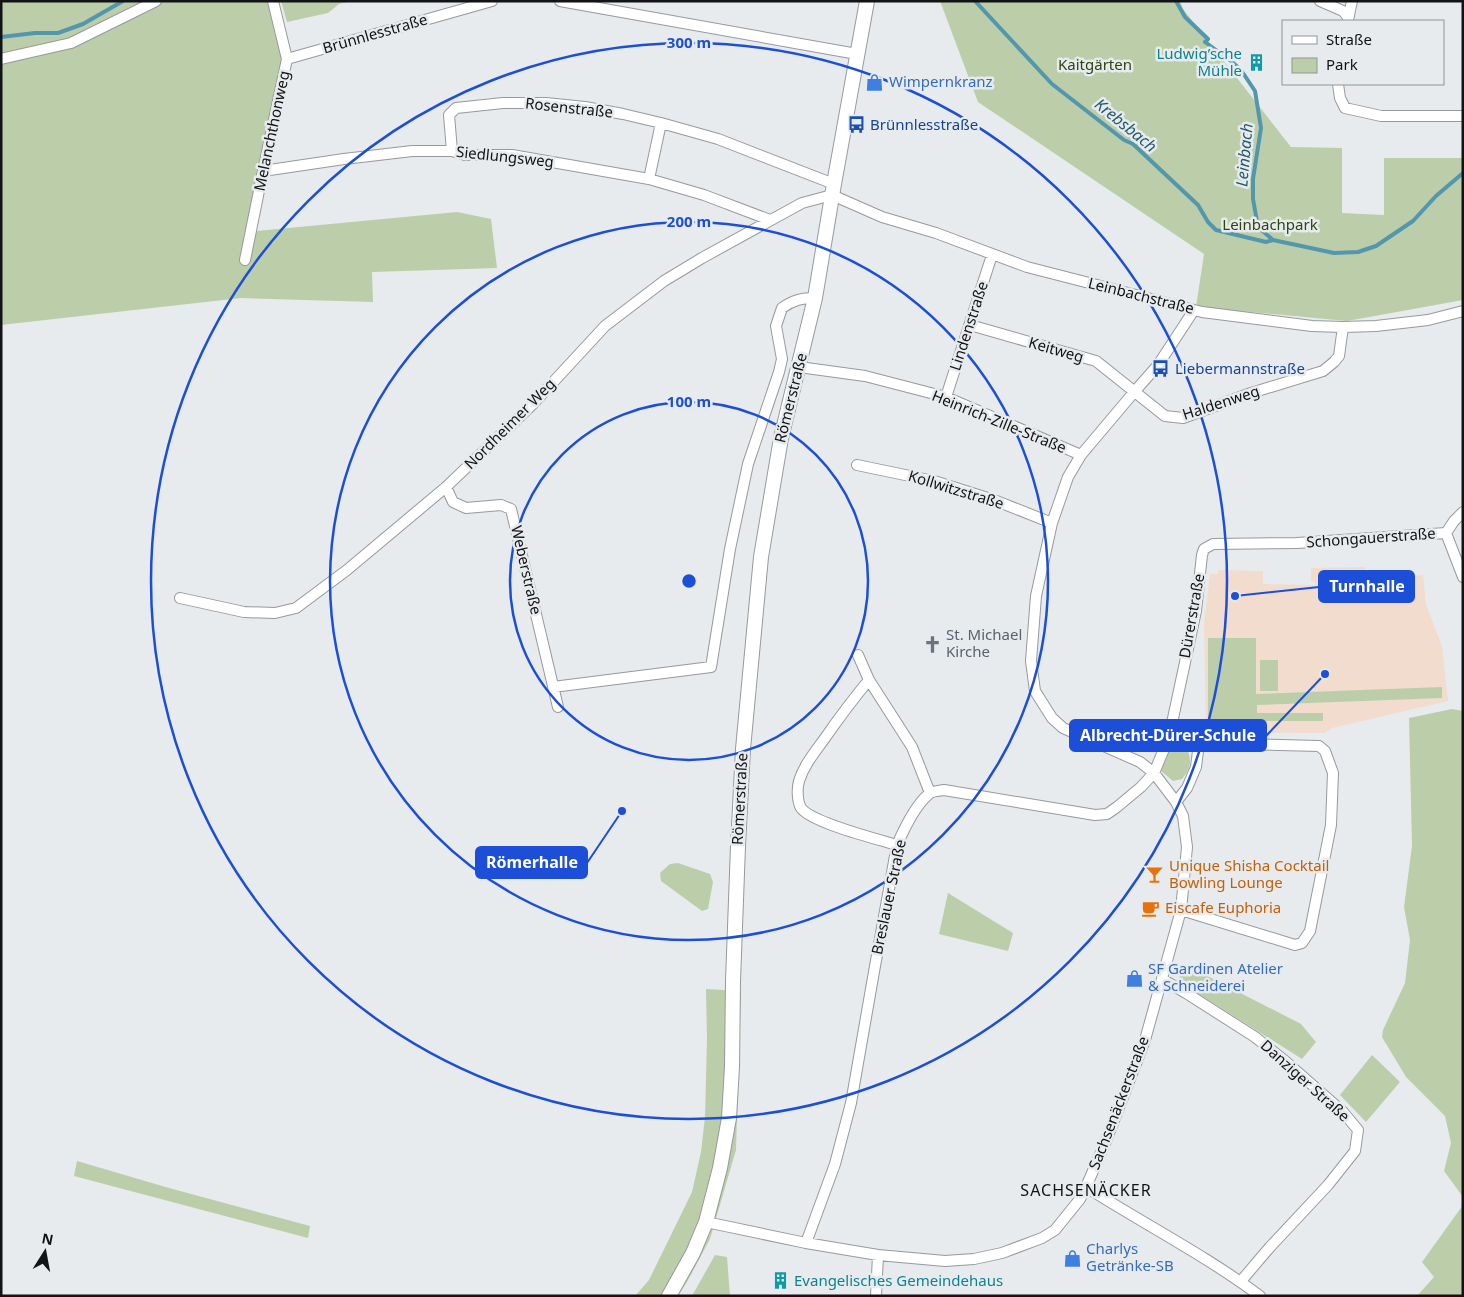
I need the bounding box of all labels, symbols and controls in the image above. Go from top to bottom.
street label: Brünnlesstraße [320,9,429,58]
legend [1282,20,1444,85]
text: Straße [1326,29,1372,49]
text: 300 m [667,32,711,52]
place label: Ludwig’sche Mühle [1156,43,1242,80]
building icon: Ludwig’sche Mühle [1246,53,1266,73]
park label: Kaitgärten [1058,54,1132,74]
text: Park [1326,54,1358,74]
street label: Melanchthonweg [248,69,294,193]
place label: Wimpernkranz [889,71,993,91]
shop icon: Wimpernkranz [865,72,885,92]
street label: Rosenstraße [524,92,614,122]
water label: Krebsbach [1090,93,1162,157]
place label: Brünnlesstraße [870,114,978,134]
bus stop icon: Brünnlesstraße [846,115,866,135]
water label: Leinbach [1230,122,1258,188]
street label: Siedlungsweg [455,141,555,171]
text: 200 m [667,211,711,231]
park label: Leinbachpark [1222,214,1318,234]
street label: Leinbachstraße [1086,272,1196,318]
street label: Lindenstraße [944,278,992,373]
street label: Keitweg [1026,332,1086,366]
street label: Römerstraße [769,351,811,445]
place label: Liebermannstraße [1175,358,1305,378]
bus stop icon: Liebermannstraße [1151,359,1171,379]
street label: Nordheimer Weg [459,373,559,473]
street label: Haldenweg [1180,380,1262,424]
street label: Heinrich-Zille-Straße [929,385,1070,457]
text: 100 m [667,391,711,411]
street label: Kollwitzstraße [906,465,1007,513]
street label: Weberstraße [507,523,547,616]
street label: Schongauerstraße [1306,523,1436,551]
callout: Turnhalle [1319,571,1414,602]
centre of rings [680,572,698,590]
street label: Dürerstraße [1174,572,1208,660]
text: Turnhalle [1329,575,1405,597]
place label: St. Michael Kirche [946,624,1022,661]
church icon: St. Michael Kirche [922,634,942,654]
callout: Albrecht-Dürer-Schule [1070,720,1266,751]
text: Albrecht-Dürer-Schule [1080,724,1256,746]
street label: Römerstraße [727,753,751,845]
street label: Breslauer Straße [866,837,910,956]
callout: Römerhalle [476,847,587,878]
text: Römerhalle [486,851,578,873]
place label: Unique Shisha Cocktail Bowling Lounge [1169,855,1329,892]
bar icon: Unique Shisha Cocktail Bowling Lounge [1145,865,1165,885]
place label: Eiscafe Euphoria [1165,897,1281,917]
cafe icon: Eiscafe Euphoria [1141,898,1161,918]
place label: SF Gardinen Atelier & Schneiderei [1148,958,1283,995]
shop icon: SF Gardinen Atelier & Schneiderei [1124,968,1144,988]
street label: Sachsenäckerstraße [1083,1033,1153,1172]
street label: Danziger Straße [1257,1035,1354,1126]
district label: SACHSENÄCKER [1020,1179,1152,1201]
north arrow [20,1227,70,1277]
text: N [40,1228,55,1249]
place label: Charlys Getränke-SB [1086,1238,1174,1275]
shop icon: Charlys Getränke-SB [1062,1248,1082,1268]
place label: Evangelisches Gemeindehaus [794,1270,1003,1290]
building icon: Evangelisches Gemeindehaus [770,1271,790,1291]

